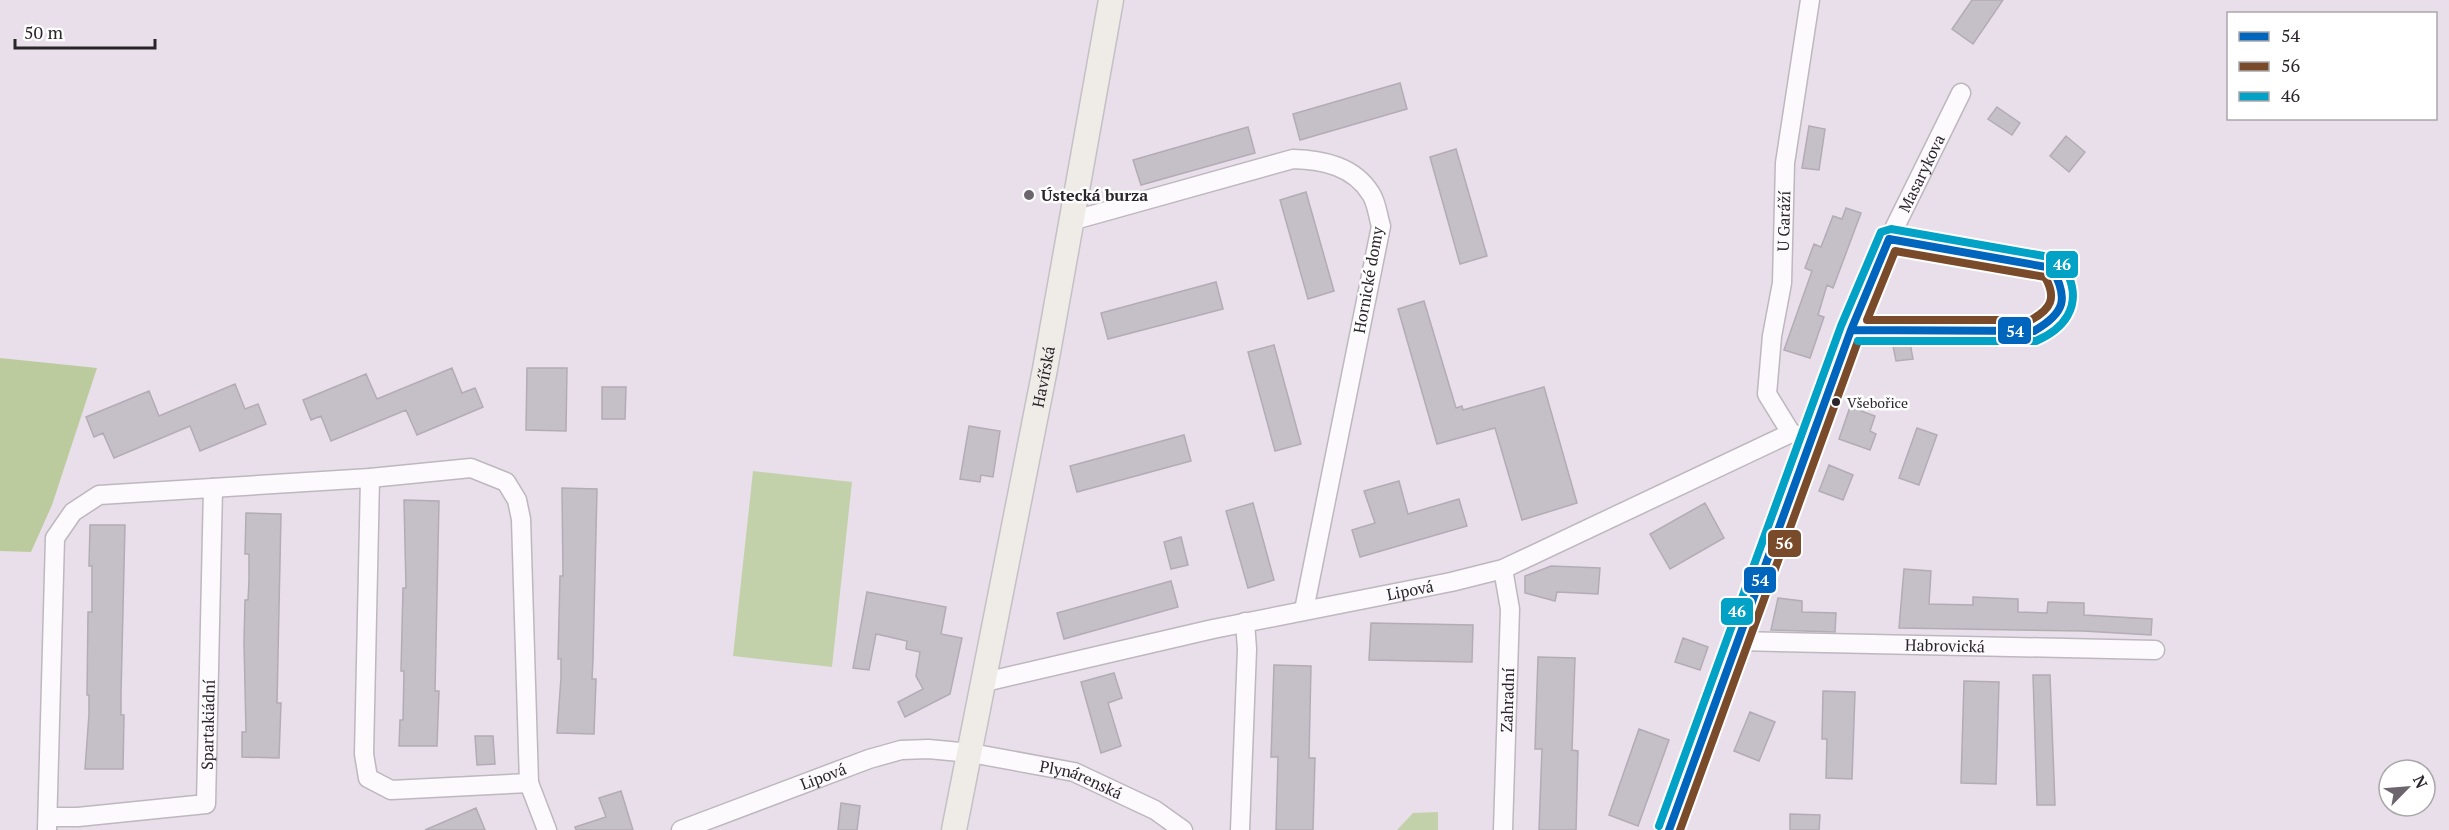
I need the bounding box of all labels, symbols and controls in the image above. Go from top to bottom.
scale bar [15,12,154,50]
legend [2227,12,2437,120]
text: 50 m [24,20,64,44]
text: 54 [2281,23,2301,47]
text: 56 [2281,53,2301,77]
text: 46 [2281,83,2301,107]
street label: Masarykova [1893,131,1950,216]
place label: Ústecká burza [1041,184,1148,206]
marker: Ústecká burza [1022,188,1036,202]
street label: U Garáží [1772,190,1795,252]
street label: Hornické domy [1348,224,1388,335]
line badge: 46 [2045,250,2079,279]
text: 46 [2053,253,2071,275]
line badge: 54 [1997,316,2032,345]
text: 54 [2006,320,2024,342]
street label: Havířská [1027,344,1060,409]
place label: Všebořice [1847,393,1908,412]
marker: Všebořice [1830,396,1842,408]
line badge: 56 [1767,529,1802,558]
text: 56 [1775,532,1793,554]
line badge: 54 [1743,566,1777,594]
text: 54 [1751,569,1769,591]
street label: Lipová [1385,575,1436,605]
line badge: 46 [1720,597,1754,626]
text: 46 [1728,600,1746,622]
street label: Habrovická [1905,634,1985,657]
street label: Zahradní [1495,667,1519,733]
street label: Spartakiádní [196,679,220,770]
street label: Plynárenská [1038,755,1126,804]
street label: Lipová [797,758,849,795]
north arrow [2377,758,2437,818]
text: N [2408,772,2433,792]

